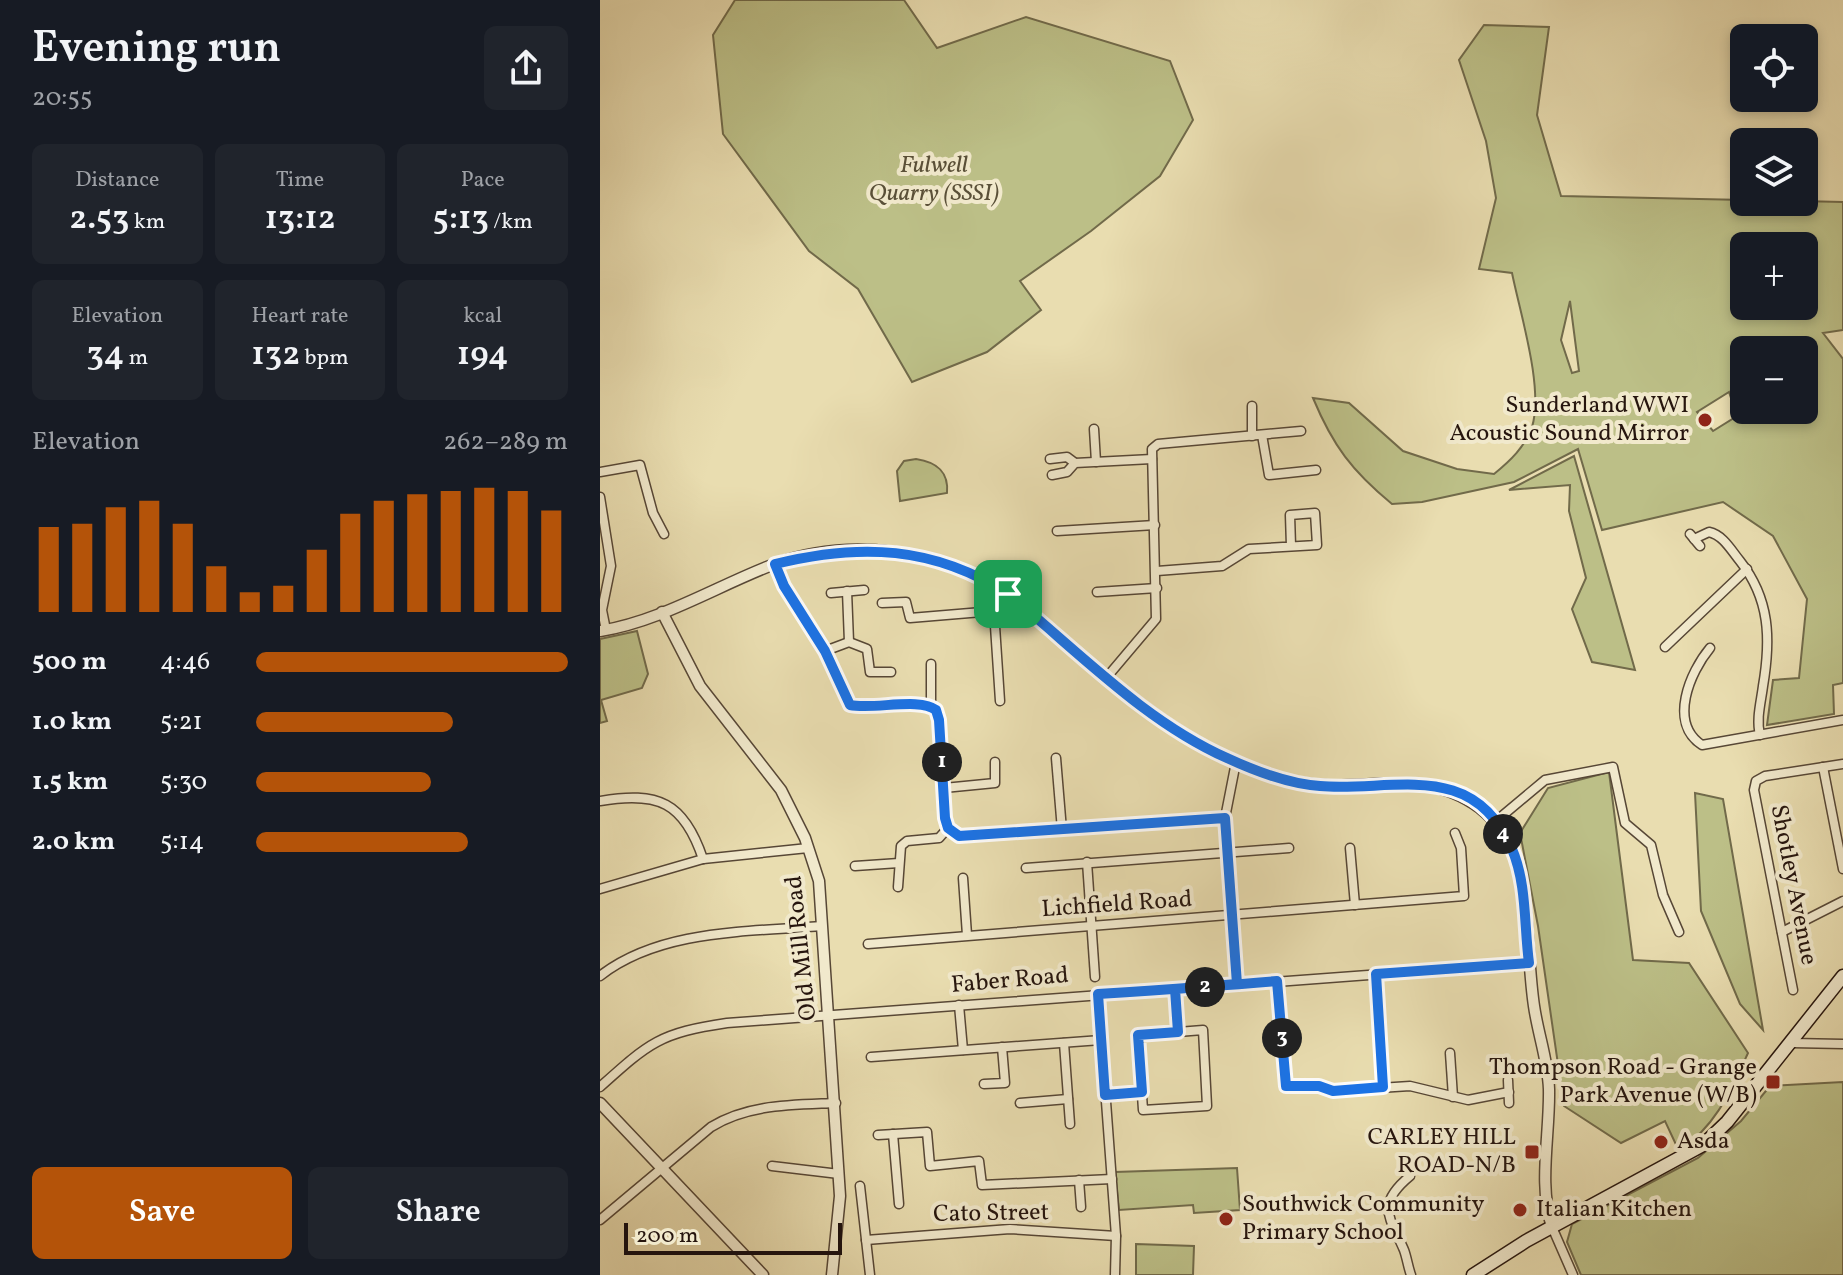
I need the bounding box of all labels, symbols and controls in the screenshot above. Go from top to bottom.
text: Evening run [32,19,281,80]
map controls [1730,24,1818,424]
button: locate [1730,24,1818,112]
button: share [484,26,568,110]
text: 20:55 [32,80,92,116]
button: layers [1730,128,1818,216]
park label: Fulwell Quarry (SSSI) [869,149,999,211]
text: Distance [75,165,159,196]
text: Time [276,165,324,196]
text: Pace [461,165,505,196]
text: 2.53 [69,196,129,243]
text: 13:12 [264,196,336,243]
text: 5:13 [433,196,489,243]
text: km [129,207,165,238]
text: /km [489,207,533,238]
button: + [1730,232,1818,320]
text: Elevation [72,301,163,332]
text: Heart rate [251,301,349,332]
text: kcal [463,301,502,332]
text: 34 [86,332,124,379]
text: 132 [251,332,300,379]
text: 194 [457,332,508,379]
button: − [1730,336,1818,424]
text: m [124,343,148,374]
text: bpm [300,343,349,374]
place label: Sunderland WWI Acoustic Sound Mirror [1449,389,1689,451]
marker: Sunderland WWI Acoustic Sound Mirror [1696,411,1714,429]
text: Elevation [32,424,140,460]
text: 262–289 m [443,424,568,460]
pin [974,560,1042,628]
icon: arrive [986,572,1030,616]
text: 500 m [32,644,107,680]
text: 4:46 [160,644,210,680]
text: 1.0 km [32,704,112,740]
text: 5:21 [160,704,203,740]
pin: 1 [922,742,962,782]
text: 1 [938,746,946,777]
text: 1.5 km [32,764,108,800]
text: 5:30 [160,764,207,800]
street label: Shotley Avenue [1761,802,1825,968]
pin: 4 [1483,814,1523,854]
text: 4 [1496,818,1510,849]
text: 2.0 km [32,824,115,860]
text: 5:14 [160,824,204,860]
street label: Old Mill Road [777,874,827,1022]
street label: Lichfield Road [1040,883,1194,927]
street label: Faber Road [950,959,1070,1003]
pin: 2 [1185,967,1225,1007]
text: 2 [1199,971,1211,1002]
pin: 3 [1262,1018,1302,1058]
text: 3 [1276,1022,1288,1053]
place label: Thompson Road - Grange Park Avenue (W/B) [1489,1051,1757,1113]
marker: Thompson Road - Grange Park Avenue (W/B) [1764,1073,1782,1091]
place label: CARLEY HILL ROAD-N/B [1367,1121,1516,1183]
place label: Asda [1677,1125,1730,1159]
marker: Asda [1652,1133,1670,1151]
marker: CARLEY HILL ROAD-N/B [1523,1143,1541,1161]
button: Save [32,1167,292,1259]
button: Share [308,1167,568,1259]
place label: Southwick Community Primary School [1242,1188,1485,1250]
place label: Italian Kitchen [1536,1193,1692,1227]
street label: Cato Street [933,1196,1049,1232]
marker: Italian Kitchen [1511,1201,1529,1219]
marker: Southwick Community Primary School [1217,1210,1235,1228]
scale bar [624,1219,842,1255]
text: 200 m [636,1221,698,1252]

